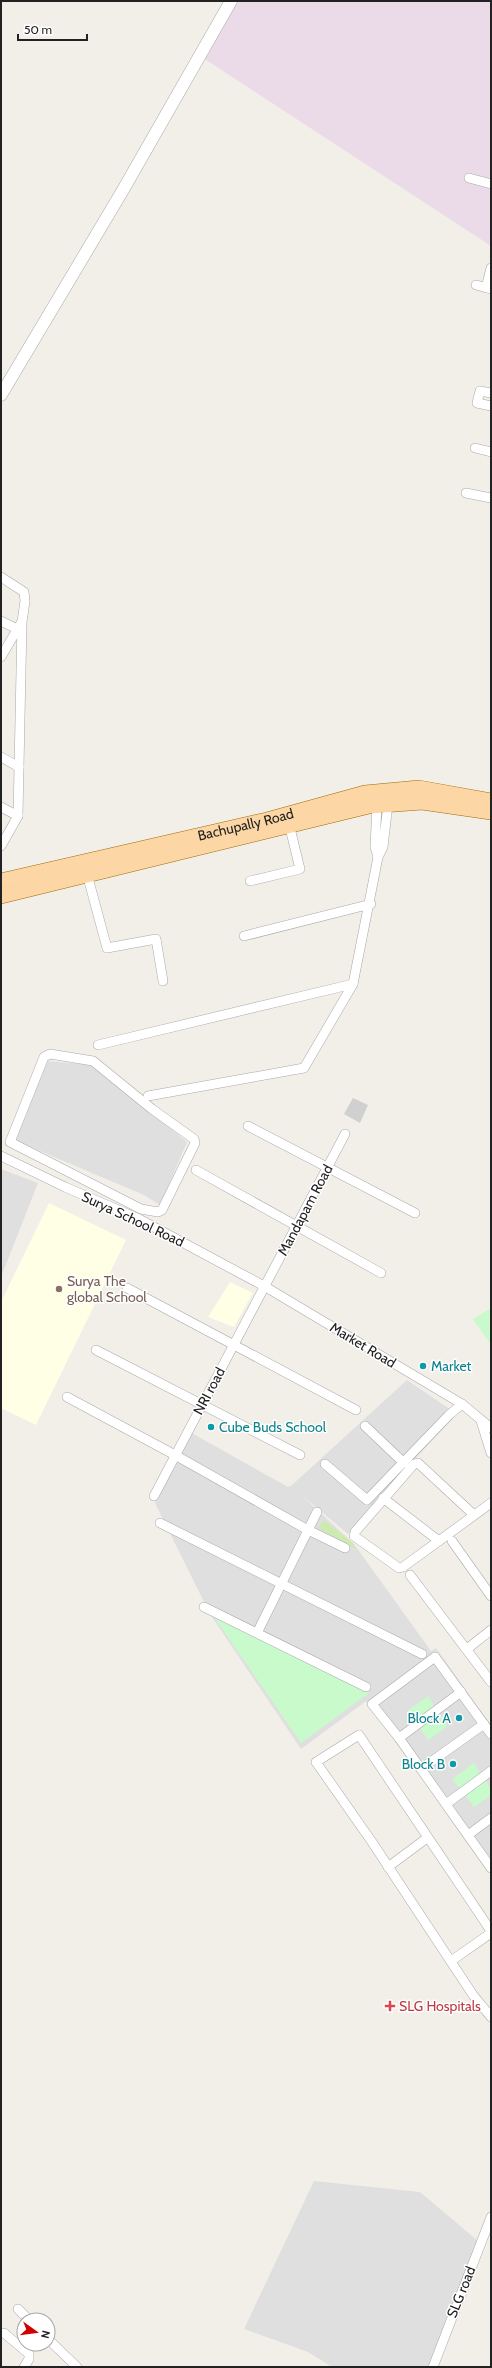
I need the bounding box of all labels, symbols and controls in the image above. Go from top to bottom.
scale bar [18,16,87,42]
text: 50 m [24,22,52,37]
street label: Bachupally Road [196,804,296,845]
street label: Mandapam Road [273,1161,337,1259]
street label: Surya School Road [79,1187,187,1251]
place label: Surya The global School [67,1272,147,1306]
marker: Surya The global School [54,1284,64,1294]
street label: Market Road [327,1318,399,1372]
place label: Market [431,1357,472,1375]
marker: Market [418,1361,428,1371]
street label: NRI road [189,1364,229,1418]
place label: Cube Buds School [219,1418,327,1436]
marker: Cube Buds School [206,1422,216,1432]
place label: Block A [407,1709,451,1727]
marker: Block A [454,1713,464,1723]
place label: Block B [402,1755,445,1773]
marker: Block B [448,1759,458,1769]
place label: SLG Hospitals [399,1997,481,2015]
marker: SLG Hospitals [384,2000,396,2012]
street label: SLG road [443,2264,479,2320]
north arrow [16,2312,56,2352]
text: N [38,2329,53,2340]

